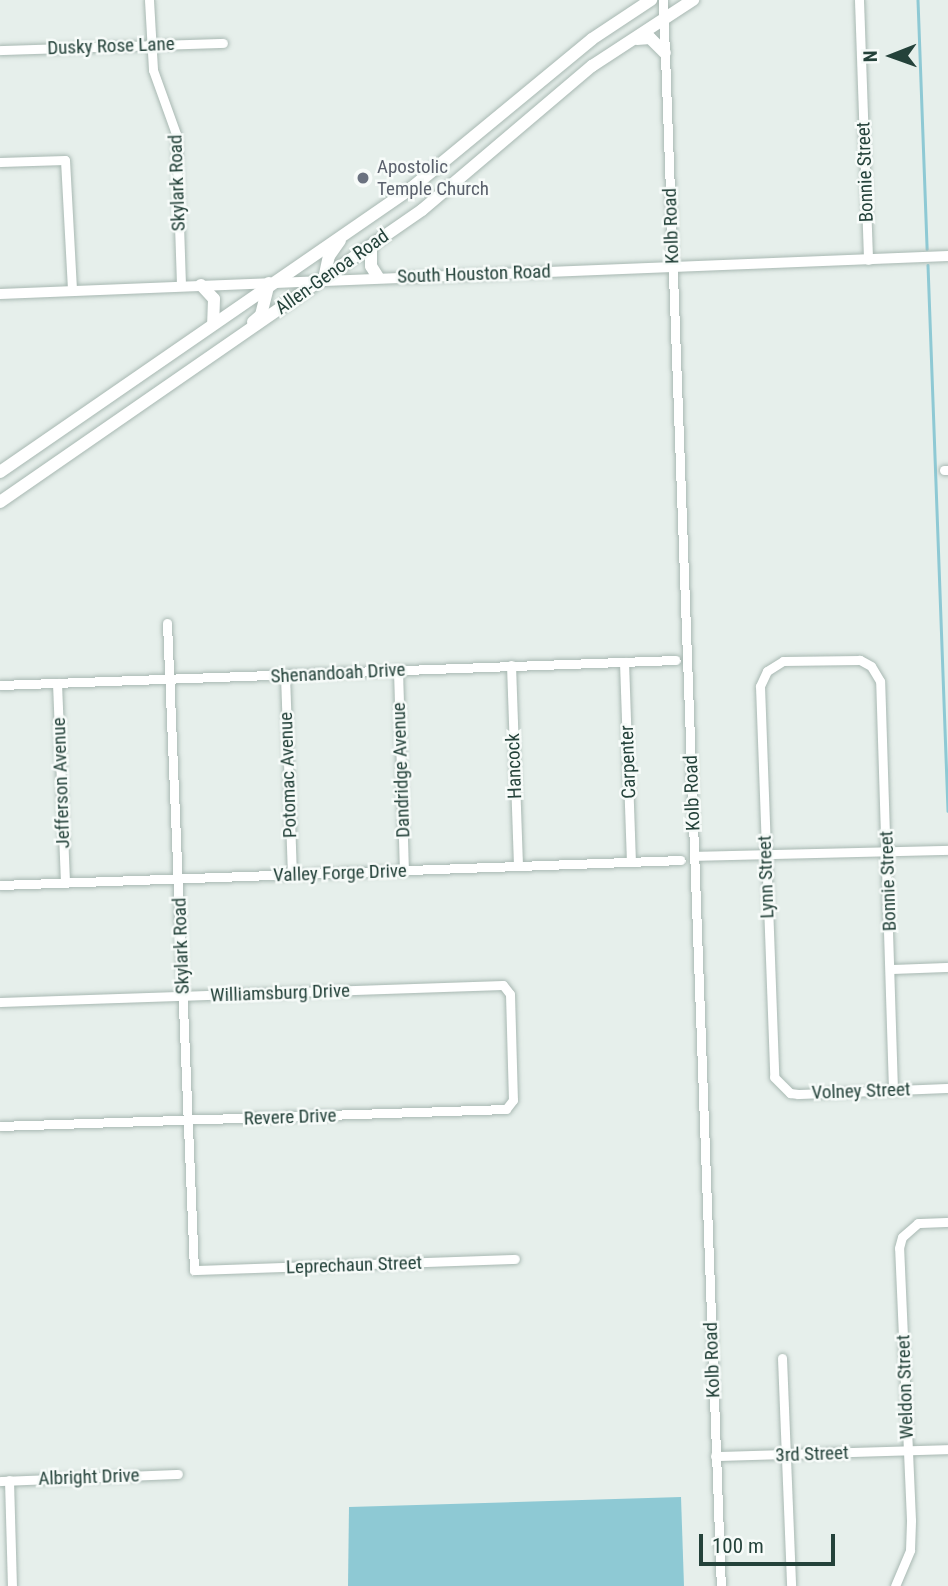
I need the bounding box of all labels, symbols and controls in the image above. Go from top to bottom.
north arrow [857,21,927,91]
street label: Dusky Rose Lane [47,32,175,60]
text: N [859,50,882,62]
street label: Bonnie Street [852,121,878,223]
street label: Skylark Road [164,134,190,232]
place label: Apostolic Temple Church [377,156,489,200]
marker: Apostolic Temple Church [355,170,371,186]
street label: Kolb Road [658,188,684,264]
street label: Allen-Genoa Road [271,225,393,319]
street label: South Houston Road [397,260,551,288]
street label: Shenandoah Drive [270,658,406,688]
street label: Dandridge Avenue [387,702,415,838]
street label: Potomac Avenue [274,712,302,838]
street label: Jefferson Avenue [47,717,75,849]
street label: Carpenter [615,725,641,799]
street label: Hancock [501,733,527,799]
street label: Kolb Road [679,755,705,831]
street label: Bonnie Street [875,830,901,932]
street label: Lynn Street [753,835,779,919]
street label: Valley Forge Drive [273,859,407,887]
street label: Skylark Road [168,897,194,995]
street label: Williamsburg Drive [210,979,350,1007]
street label: Volney Street [811,1078,911,1104]
street label: Revere Drive [243,1104,337,1130]
street label: Leprechaun Street [286,1251,422,1279]
street label: Kolb Road [699,1322,725,1398]
street label: Weldon Street [892,1334,918,1440]
street label: 3rd Street [775,1441,849,1467]
street label: Albright Drive [38,1464,140,1490]
scale bar [703,1520,839,1564]
text: 100 m [712,1534,764,1558]

